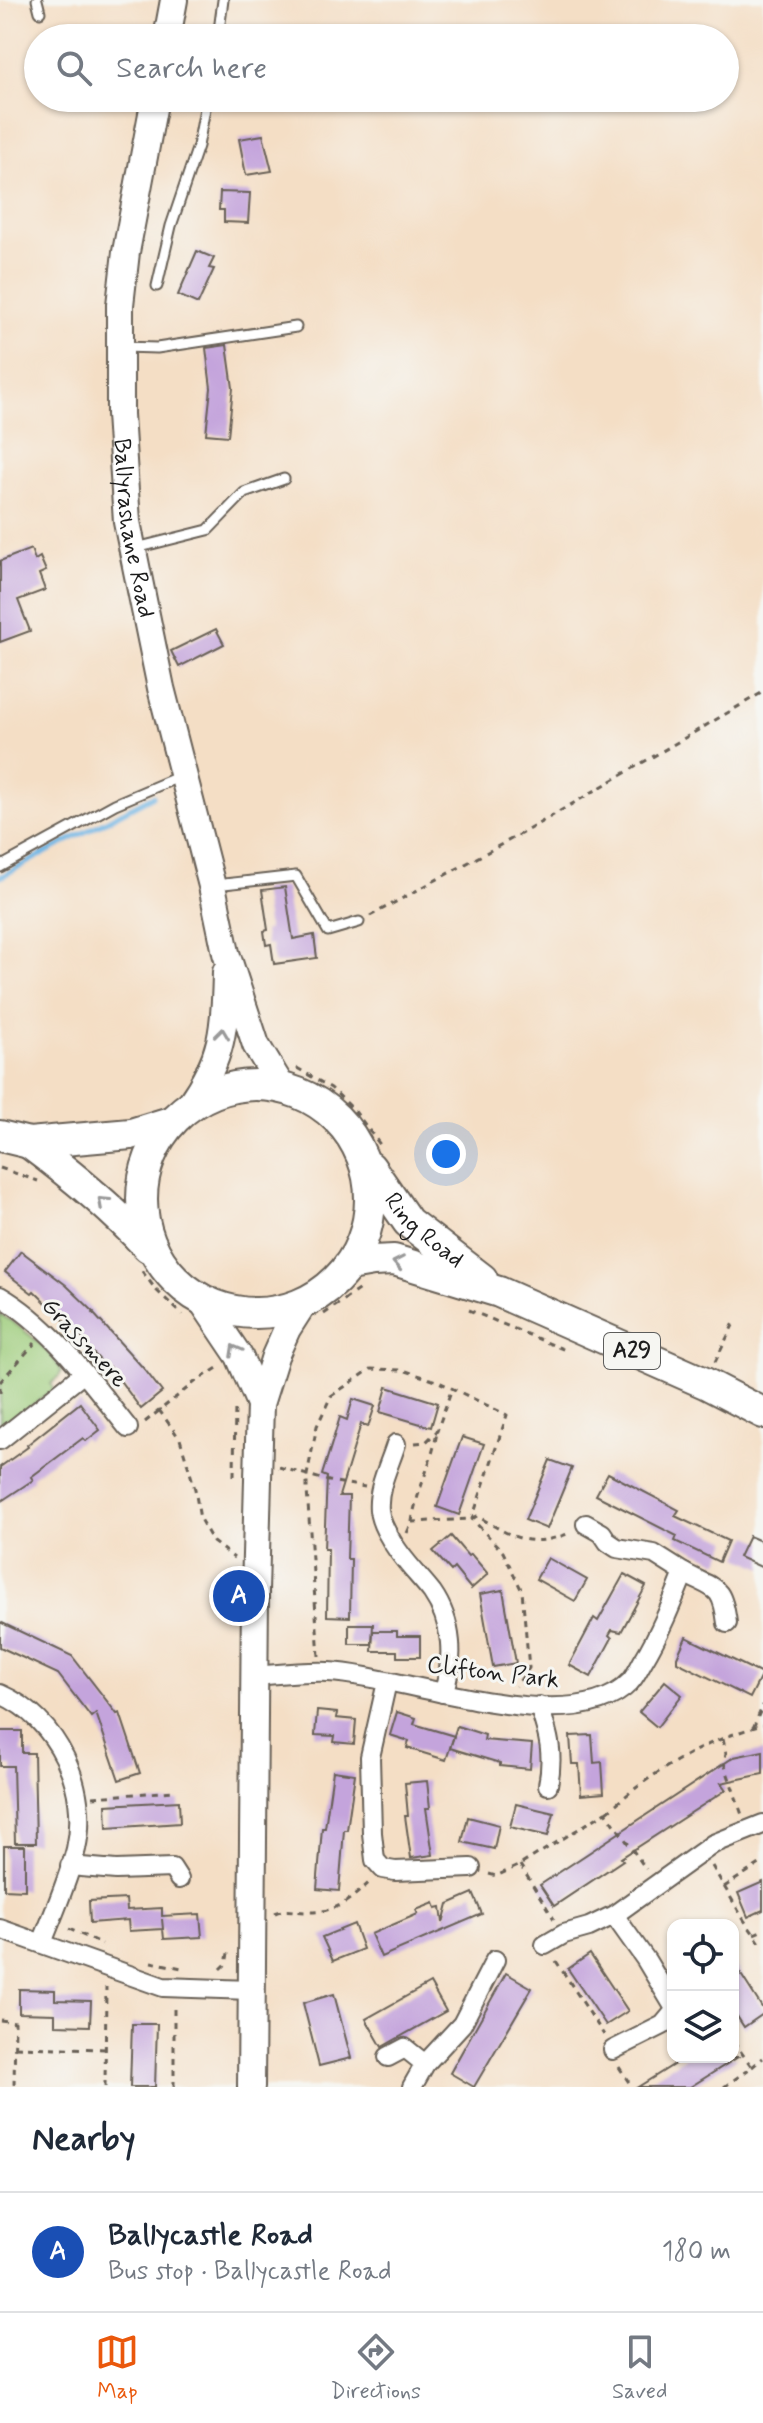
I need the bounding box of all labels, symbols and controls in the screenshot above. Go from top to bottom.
search box [24,24,739,112]
icon: search [52,46,96,90]
text: Search here [116,49,267,88]
street label: Ballyrashane Road [106,437,162,621]
one-way arrow [213,1027,230,1040]
your location [426,1134,466,1174]
street label: Ring Road [377,1186,470,1275]
one-way arrow [98,1197,112,1211]
one-way arrow [392,1256,405,1273]
street label: Grassmere [34,1291,134,1395]
road number: A29 [604,1333,660,1369]
one-way arrow [229,1344,245,1359]
pin: A [213,1566,265,1626]
street label: Clifton Park [425,1650,561,1697]
map controls [667,1919,739,2063]
button: locate [667,1919,739,1991]
button: layers [667,1991,739,2063]
text: Nearby [32,2117,136,2162]
text: Ballycastle Road [108,2216,313,2255]
text: A [49,2235,67,2269]
text: 180 m [662,2235,731,2269]
text: Bus stop · Ballycastle Road [108,2255,392,2289]
tab: Map [95,2330,139,2406]
tab: Directions [330,2330,421,2406]
tab: Saved [612,2330,667,2406]

